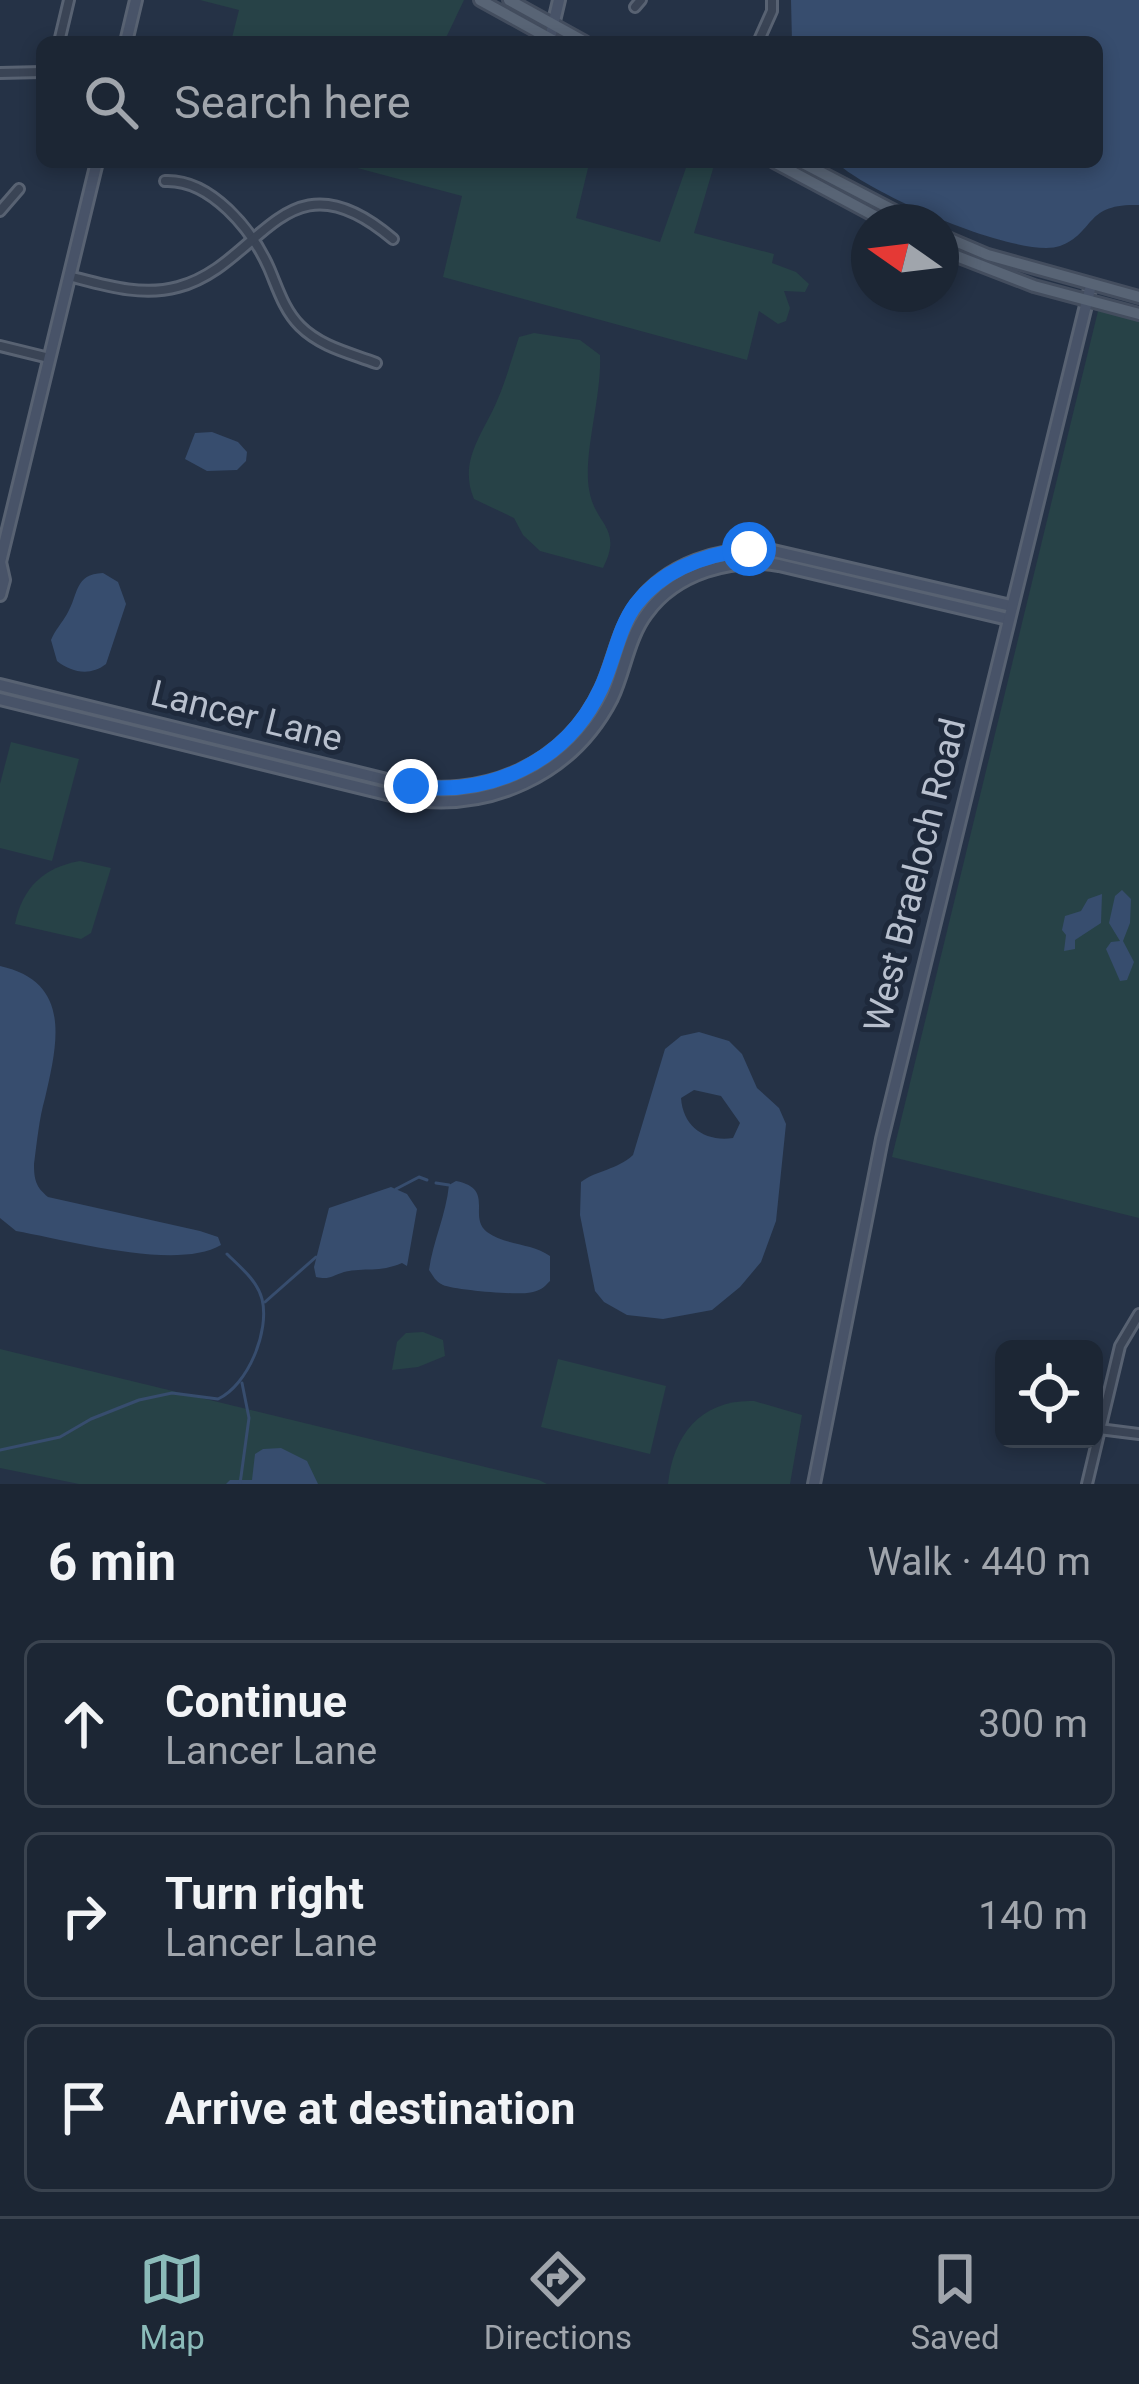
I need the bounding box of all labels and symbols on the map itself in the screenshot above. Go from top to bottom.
north arrow [851,204,959,312]
route start [722,522,776,576]
street label: Lancer Lane [147,672,347,760]
street label: West Braeloch Road [856,714,974,1036]
route end [384,759,438,813]

